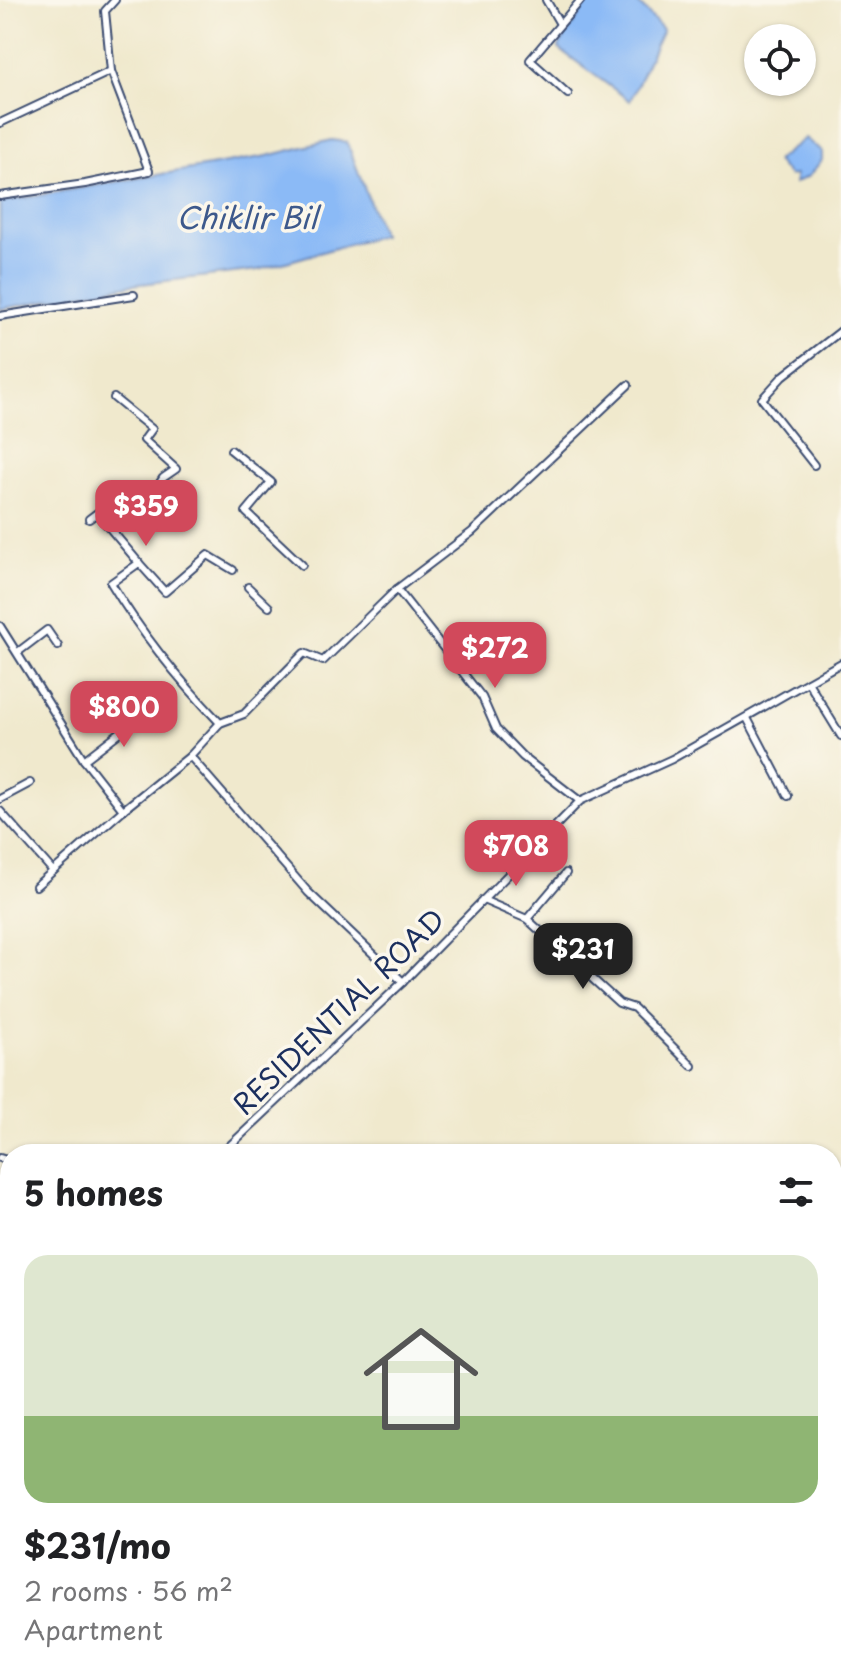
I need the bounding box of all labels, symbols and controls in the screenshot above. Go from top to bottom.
map controls [744,24,816,96]
button: locate [744,24,816,96]
water label: Chiklir Bil [176,194,322,239]
pin: $359 [99,480,193,548]
text: $359 [113,486,179,525]
pin: $272 [448,622,542,690]
text: $272 [461,628,529,667]
pin: $800 [77,681,171,749]
text: $800 [88,687,160,726]
pin: $708 [469,820,563,888]
text: $708 [483,826,549,865]
street label: RESIDENTIAL ROAD [222,898,454,1124]
pin: $231 [536,923,630,991]
text: $231 [552,929,614,968]
text: 5 homes [24,1166,163,1218]
icon: filters [774,1170,818,1214]
icon: home [349,1307,493,1451]
text: $231/mo [24,1519,171,1571]
text: 2 rooms · 56 m² [24,1571,233,1610]
text: Apartment [24,1610,163,1649]

